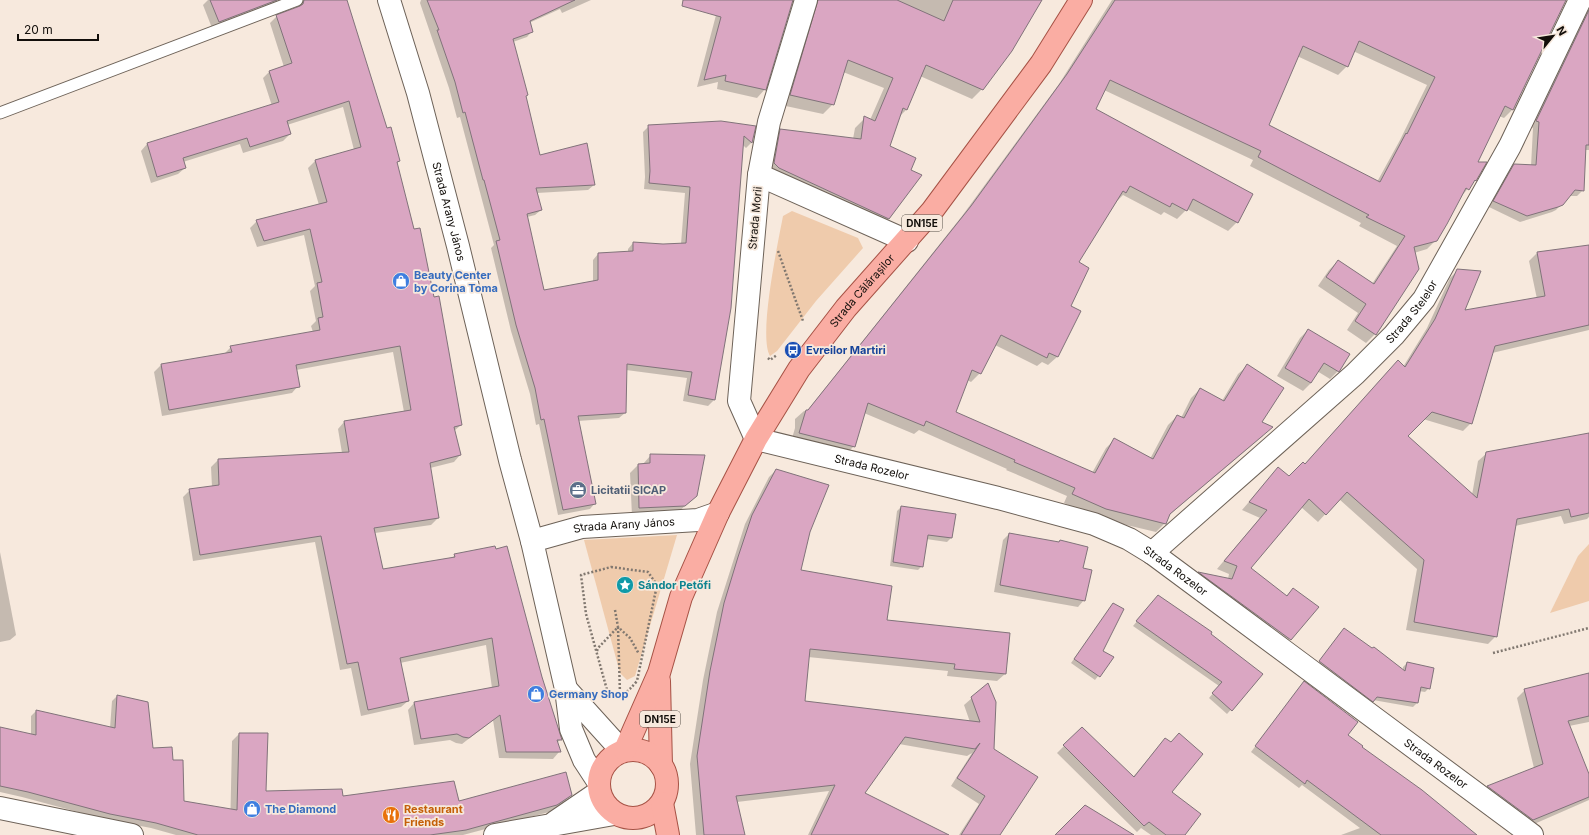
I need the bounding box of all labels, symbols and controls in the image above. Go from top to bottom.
scale bar [18,16,98,42]
north arrow [1533,16,1573,56]
text: 20 m [24,22,53,37]
text: N [1554,24,1570,38]
street label: Strada Arany János [429,160,468,263]
street label: Strada Morii [745,186,765,250]
road number: DN15E [902,215,942,231]
street label: Strada Călărașilor [827,251,898,330]
place label: Beauty Center by Corina Toma [414,268,498,295]
shop icon: Beauty Center by Corina Toma [391,271,411,291]
street label: Strada Stelelor [1383,278,1440,346]
bus stop icon: Evreilor Martiri [783,340,803,360]
place label: Evreilor Martiri [806,343,886,357]
street label: Strada Rozelor [833,451,910,483]
office icon: Licitatii SICAP [568,480,588,500]
place label: Licitatii SICAP [591,483,666,497]
street label: Strada Arany János [572,514,676,536]
street label: Strada Rozelor [1141,543,1210,599]
place icon: Sándor Petőfi [615,575,635,595]
place label: Sándor Petőfi [638,578,711,592]
shop icon: Germany Shop [526,684,546,704]
place label: Germany Shop [549,687,628,701]
road number: DN15E [640,711,680,727]
street label: Strada Rozelor [1401,735,1471,792]
shop icon: The Diamond [242,799,262,819]
place label: The Diamond [265,802,336,816]
place label: Restaurant Friends [404,802,463,829]
restaurant icon: Restaurant Friends [381,805,401,825]

